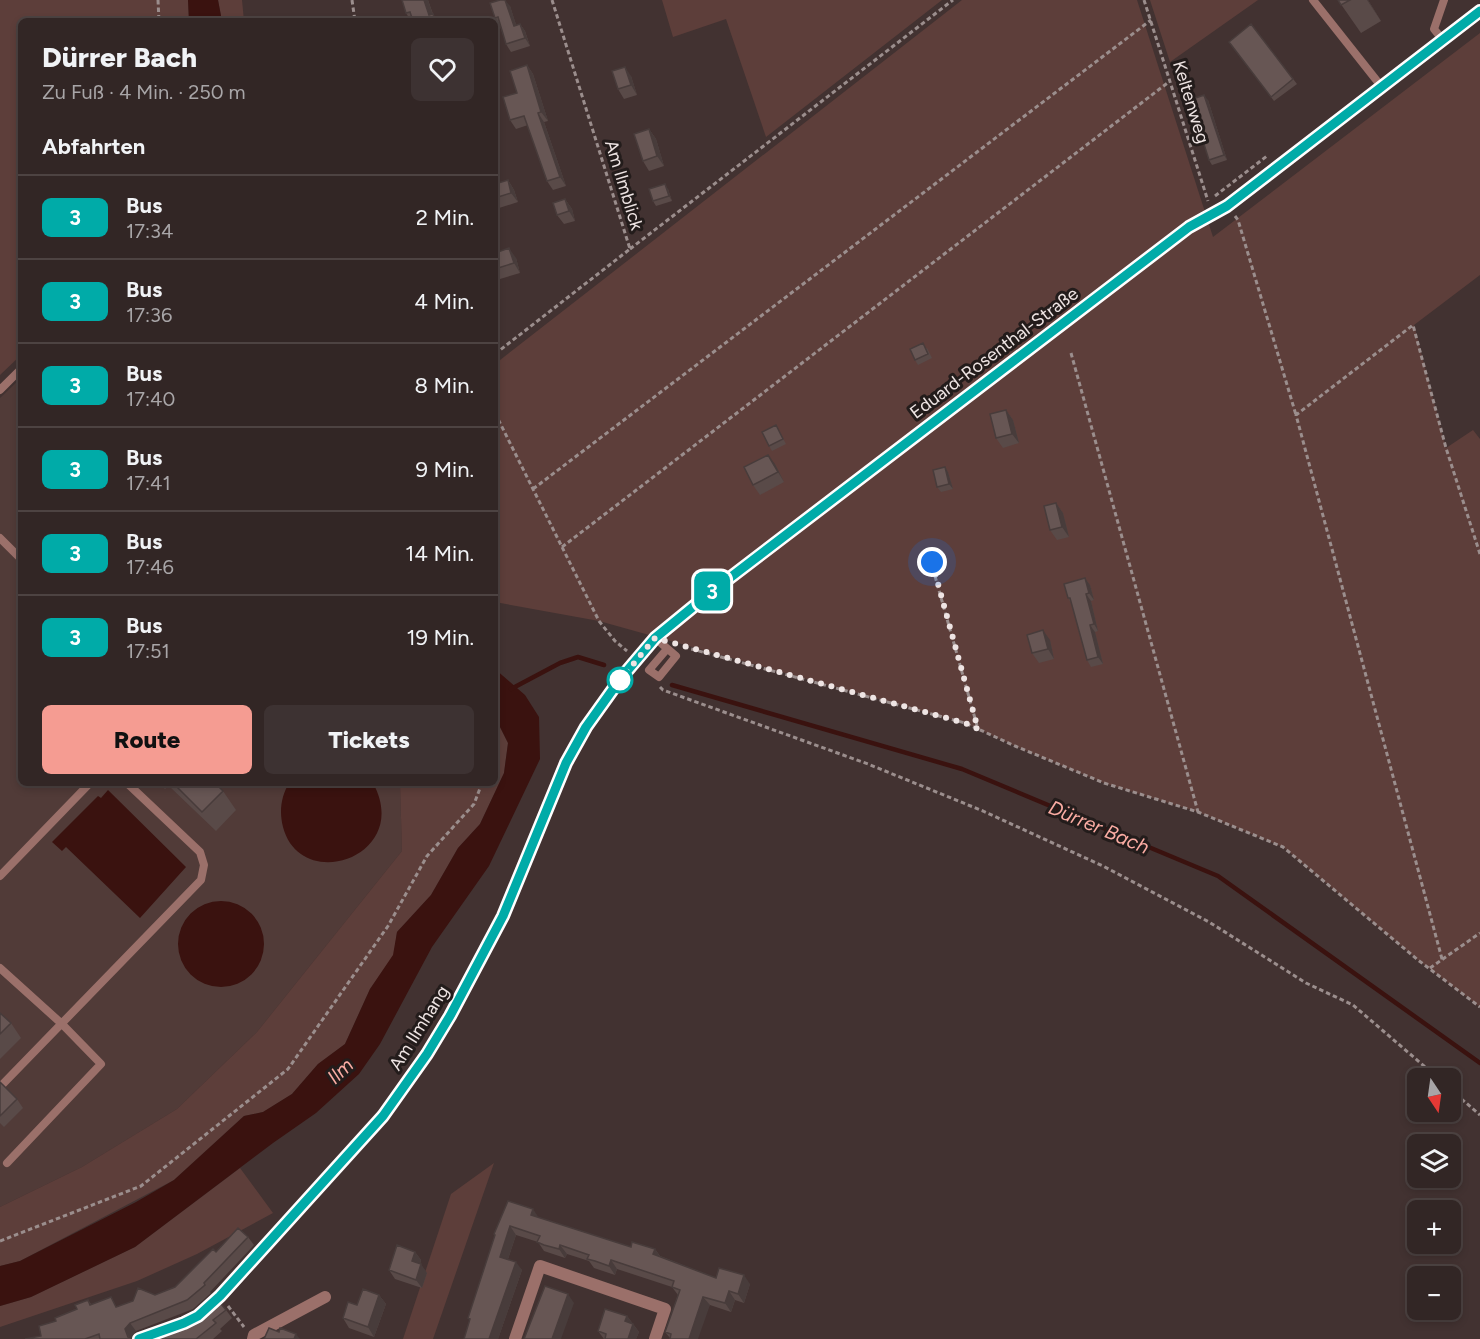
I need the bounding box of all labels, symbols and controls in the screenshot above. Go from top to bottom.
button: heart [411,38,474,101]
text: Dürrer Bach [42,40,197,74]
street label: Keltenweg [1168,58,1214,146]
text: Zu Fuß · 4 Min. · 250 m [42,80,246,104]
text: Abfahrten [42,133,145,160]
street label: Am Ilmblick [600,137,648,233]
text: Bus [126,192,162,219]
text: 2 Min. [416,204,474,231]
text: 3 [69,205,81,230]
text: 17:34 [126,219,173,243]
text: Bus [126,276,162,303]
street label: Eduard-Rosenthal-Straße [905,282,1083,424]
text: 4 Min. [414,288,474,315]
text: 3 [69,289,81,314]
text: 17:36 [126,303,172,327]
text: Bus [126,360,162,387]
text: 8 Min. [414,372,474,399]
text: 3 [69,373,81,398]
text: 17:40 [126,387,175,411]
text: Bus [126,444,162,471]
text: 9 Min. [416,456,474,483]
text: 3 [69,457,81,482]
text: 17:41 [126,471,171,495]
text: Bus [126,528,162,555]
text: 14 Min. [405,540,474,567]
text: 3 [69,541,81,566]
your location [917,547,947,577]
text: 17:46 [126,555,174,579]
line badge: 3 [692,572,732,610]
text: 3 [706,579,718,604]
text: Bus [126,612,162,639]
text: 19 Min. [406,624,474,651]
text: 3 [69,625,81,650]
text: 17:51 [126,639,170,663]
unlabelled marker [607,667,633,693]
button: Route [42,705,252,774]
button: Tickets [264,705,474,774]
water label: Dürrer Bach [1045,795,1153,859]
street label: Am Ilmhang [384,981,454,1075]
water label: Ilm [322,1053,358,1089]
north arrow [1407,1068,1461,1122]
map controls [1407,1068,1461,1320]
button: layers [1407,1134,1461,1188]
button: + [1407,1200,1461,1254]
button: − [1407,1266,1461,1320]

